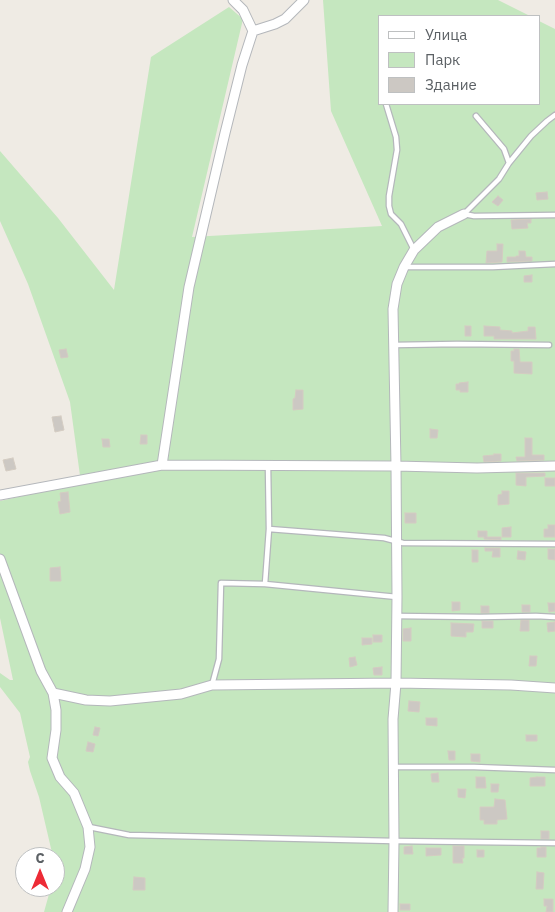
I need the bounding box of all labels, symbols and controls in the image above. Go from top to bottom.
legend [378,15,540,105]
text: Улица [425,25,467,44]
text: Парк [425,50,460,69]
text: Здание [425,75,477,94]
north arrow [15,847,65,897]
text: С [35,849,45,867]

